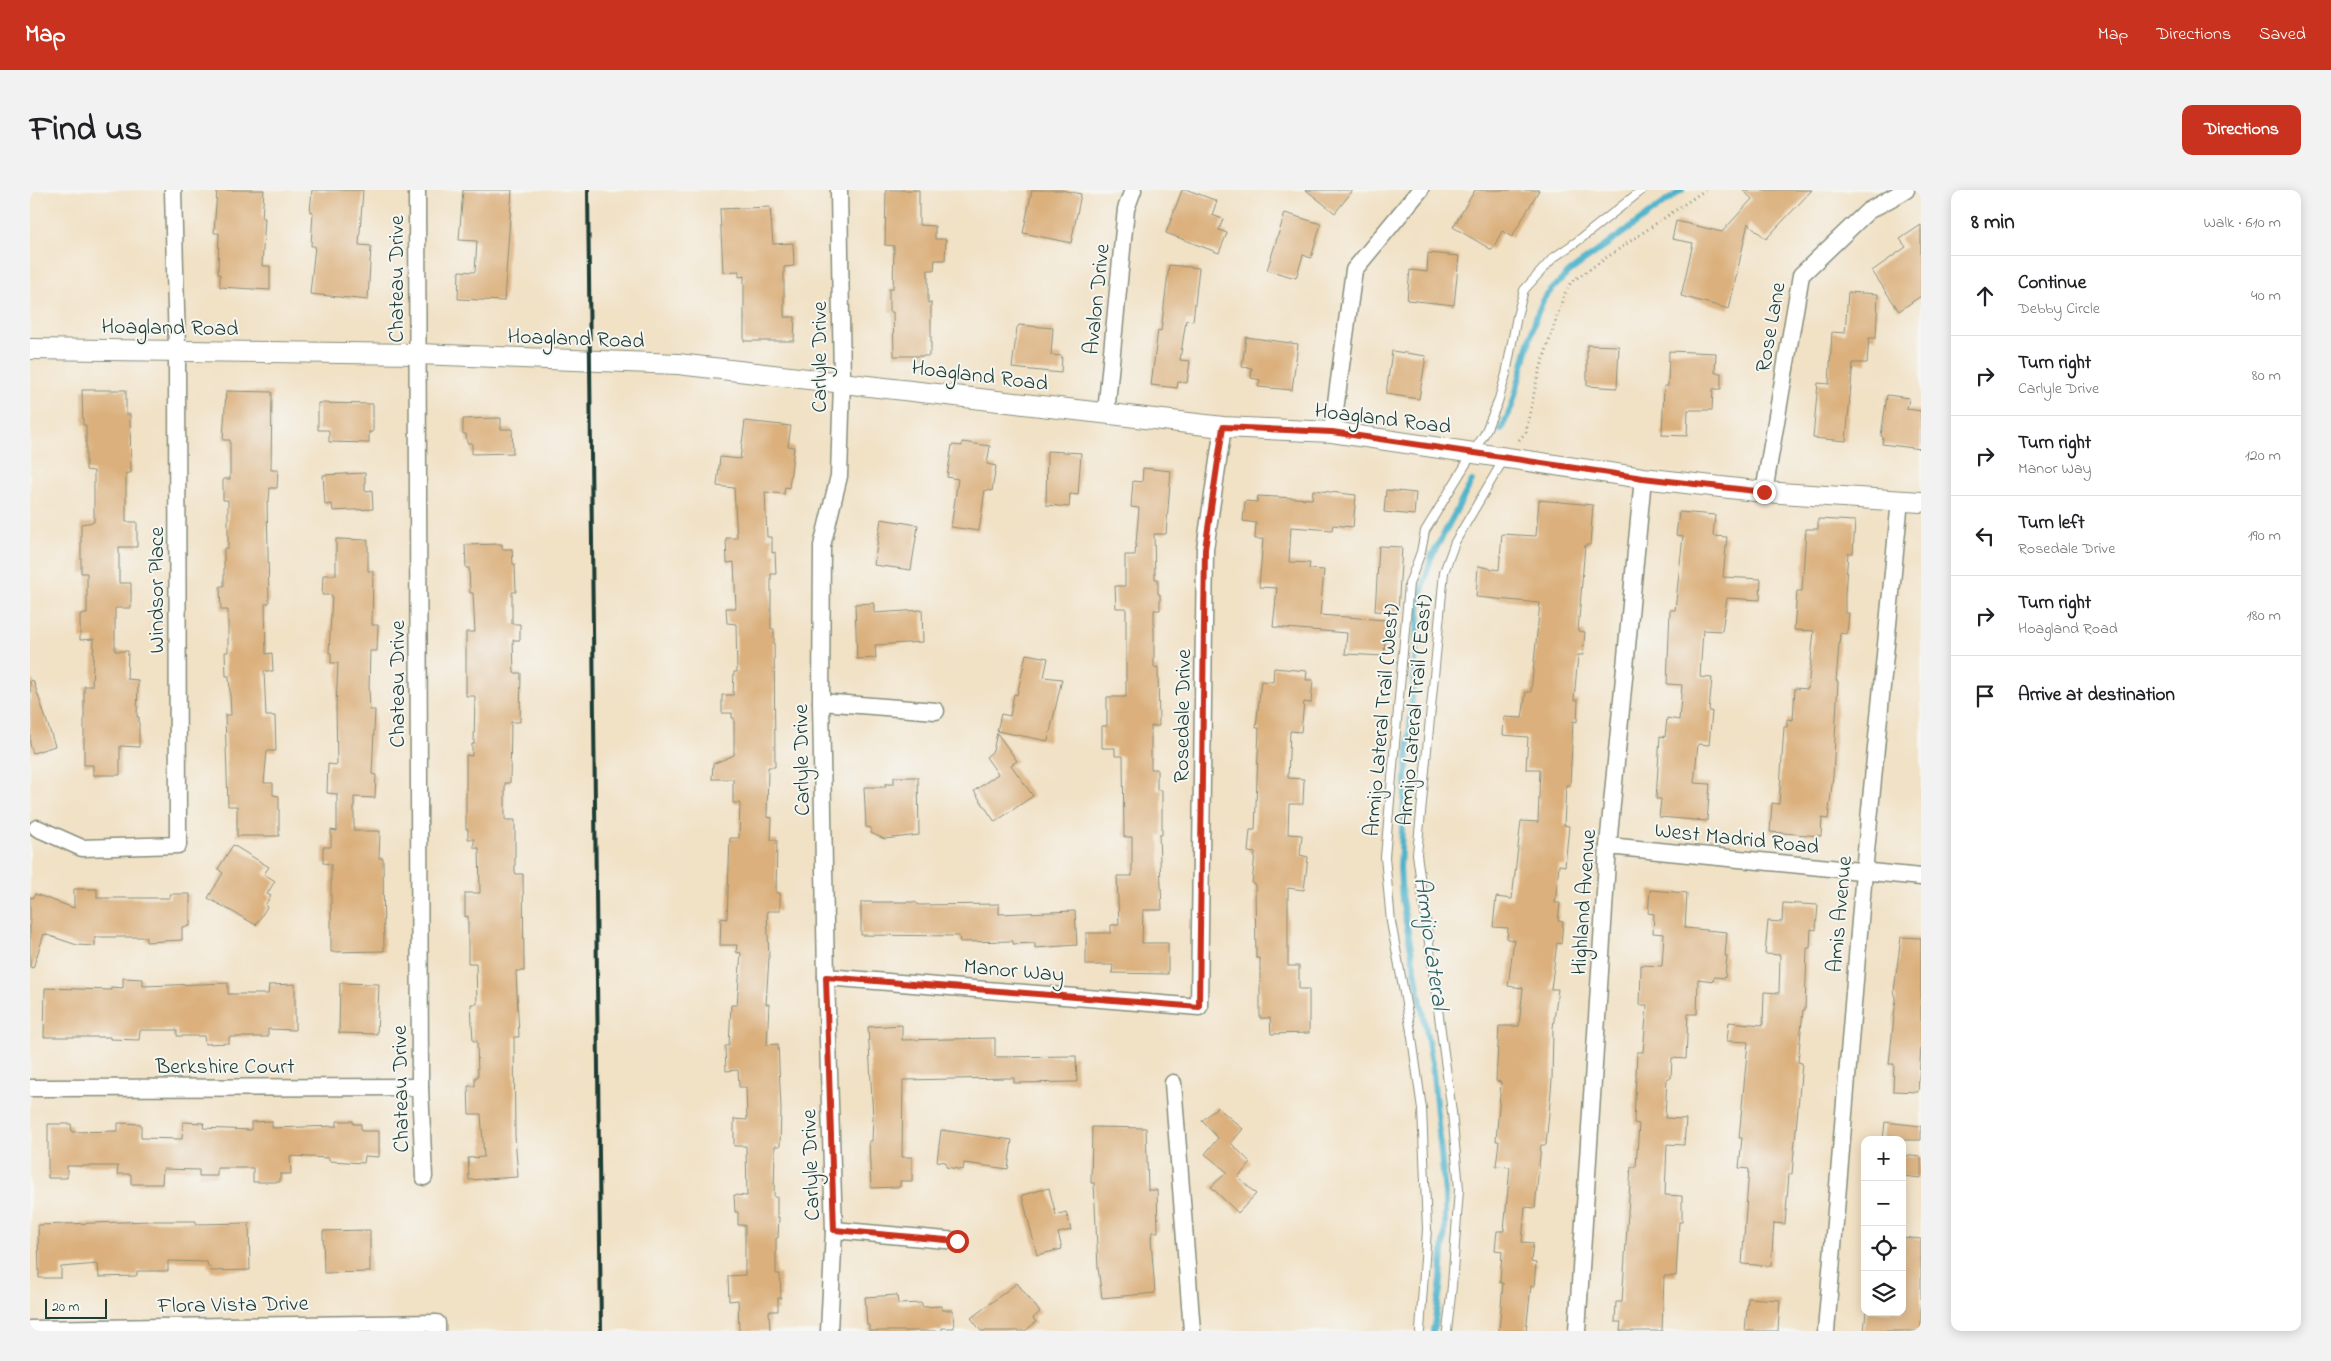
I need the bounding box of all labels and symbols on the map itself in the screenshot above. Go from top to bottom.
street label: Chateau Drive [382,215,414,343]
street label: Avalon Drive [1076,242,1120,356]
street label: Rose Lane [1748,280,1796,375]
street label: Carlyle Drive [805,301,838,413]
street label: Hoagland Road [101,312,239,347]
street label: Hoagland Road [507,322,645,359]
street label: Hoagland Road [909,353,1050,402]
street label: Hoagland Road [1312,396,1453,445]
route end [1753,481,1776,504]
street label: Windsor Place [142,526,174,653]
street label: Armijo Lateral Trail (East) [1390,593,1442,827]
street label: Armijo Lateral Trail (West) [1357,603,1409,838]
street label: Chateau Drive [383,620,415,748]
street label: Rosedale Drive [1167,649,1201,783]
street label: Carlyle Drive [786,704,821,816]
street label: West Madrid Road [1653,815,1820,865]
street label: Highland Avenue [1564,828,1607,976]
street label: Amis Avenue [1820,854,1862,974]
water label: Armijo Lateral [1403,875,1457,1015]
street label: Manor Way [962,952,1065,993]
street label: Chateau Drive [385,1025,419,1153]
street label: Berkshire Court [154,1052,295,1084]
street label: Carlyle Drive [794,1108,831,1221]
route start [946,1230,969,1253]
street label: Flora Vista Drive [156,1289,309,1323]
scale bar [45,1296,108,1319]

